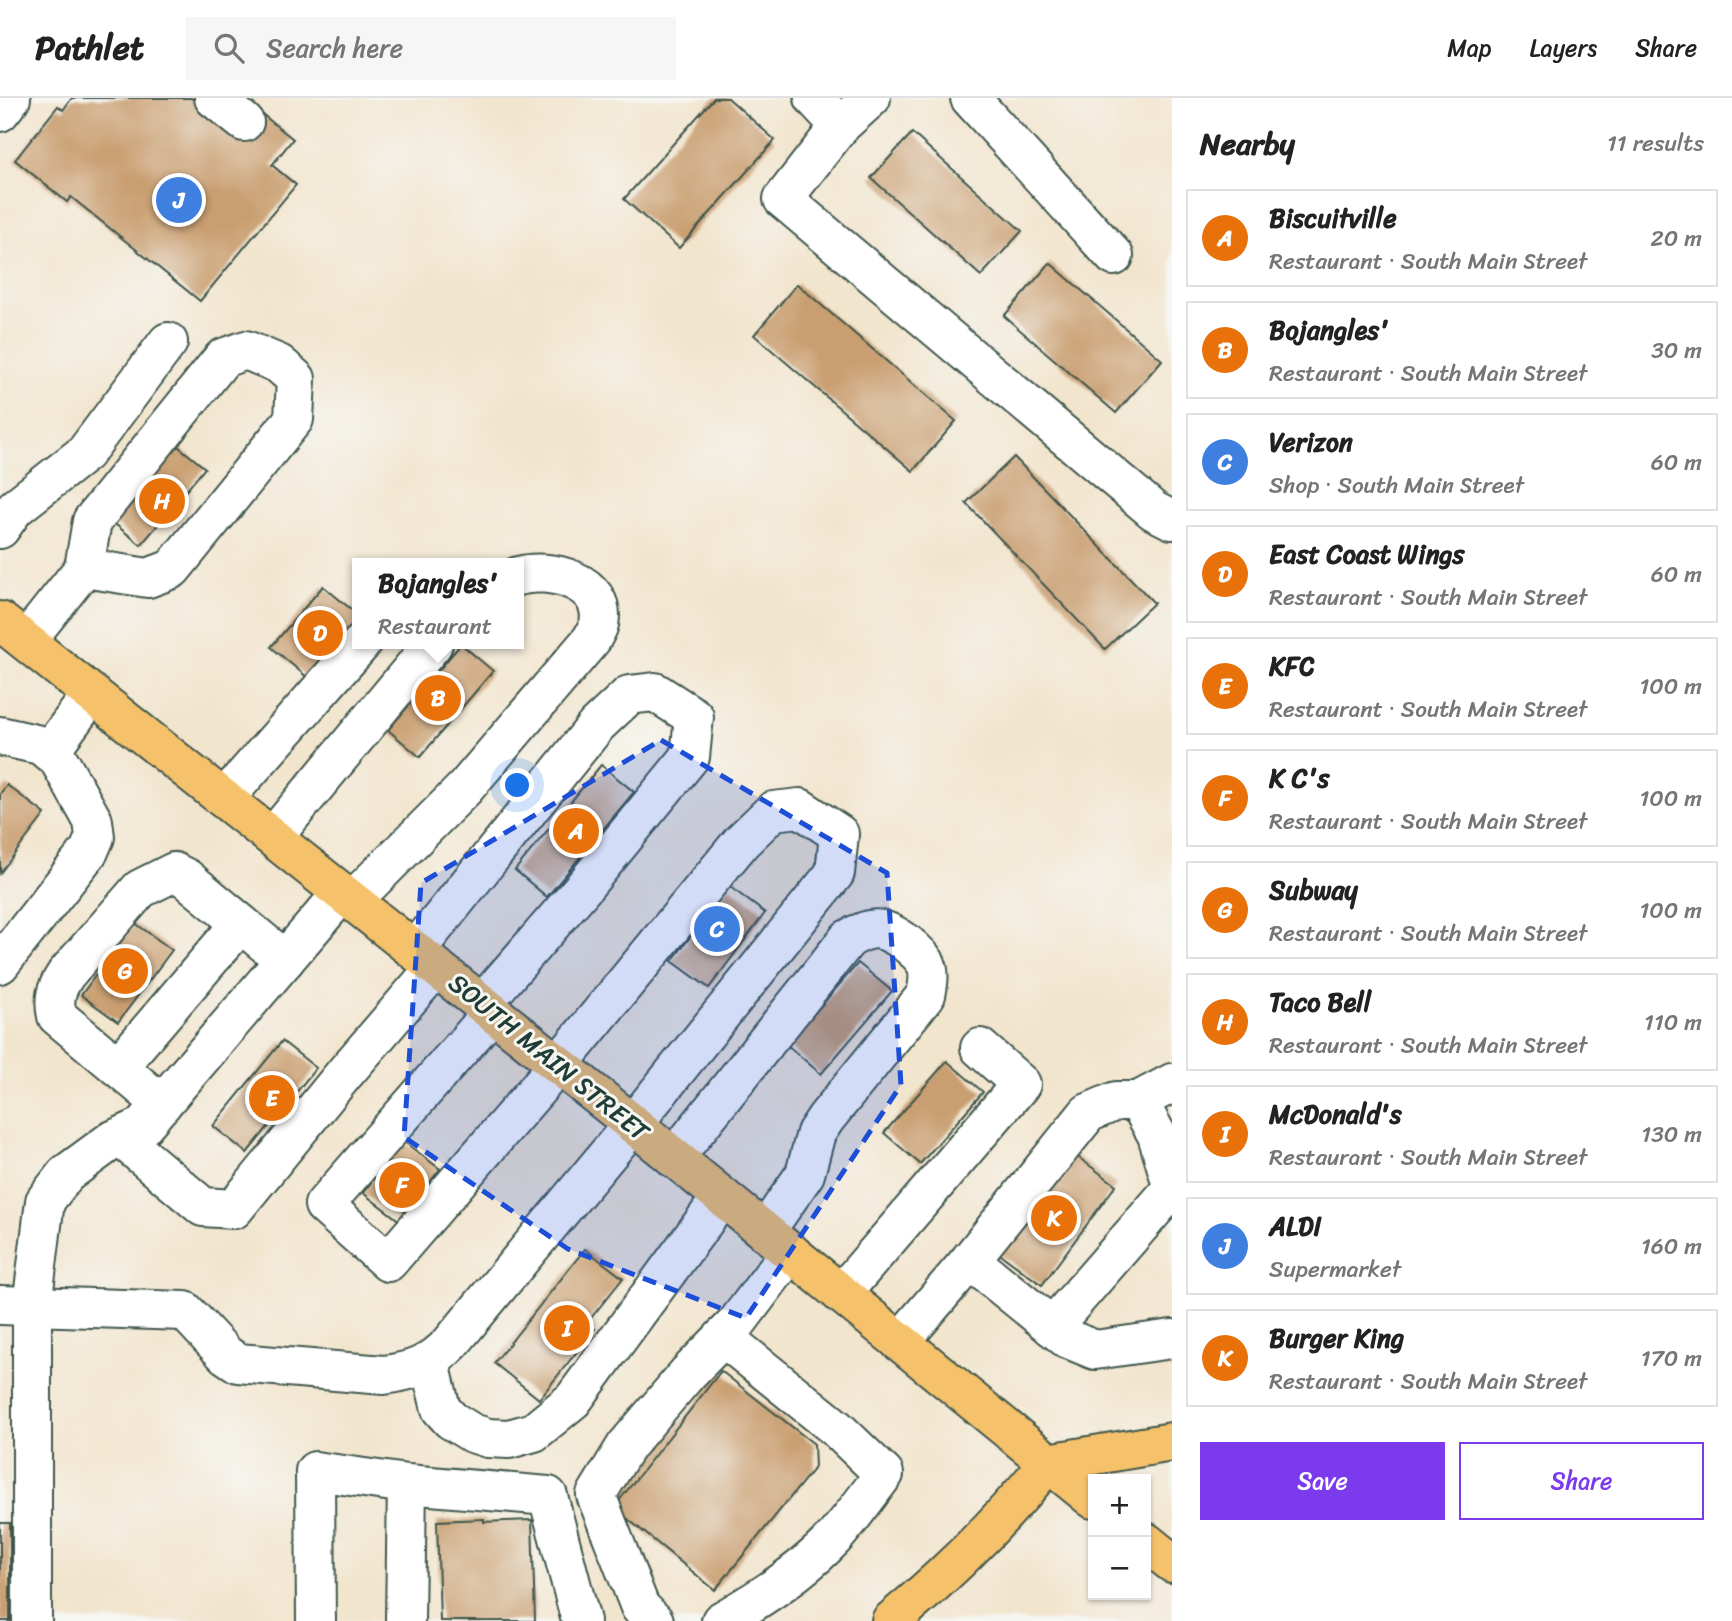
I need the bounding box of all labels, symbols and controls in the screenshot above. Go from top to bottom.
search box [186,17,676,80]
text: Pathlet [35,19,144,77]
text: Search here [266,25,403,71]
text: Map [1447,27,1492,69]
text: Layers [1530,27,1597,69]
text: Share [1635,27,1697,69]
icon: search [210,29,248,67]
text: Nearby [1200,117,1295,171]
text: 11 results [1607,123,1704,164]
pin: J [156,174,202,226]
text: Biscuitville [1269,195,1397,241]
text: A [1217,218,1233,259]
text: 20 m [1651,218,1702,259]
text: Restaurant · South Main Street [1269,241,1587,282]
text: Bojangles' [1269,307,1389,353]
text: B [1218,330,1232,371]
text: 30 m [1651,330,1702,371]
text: Restaurant · South Main Street [1269,353,1587,394]
text: Verizon [1269,419,1353,465]
text: C [1218,442,1232,483]
text: 60 m [1651,442,1702,483]
text: Shop · South Main Street [1269,465,1524,506]
pin: H [139,475,185,527]
text: East Coast Wings [1269,531,1465,577]
text: D [1218,554,1232,595]
text: 60 m [1651,554,1702,595]
popup [352,558,524,649]
text: Bojangles' [378,560,498,606]
text: Restaurant · South Main Street [1269,577,1587,618]
text: Restaurant [378,606,492,647]
pin: D [297,607,343,659]
text: KFC [1269,643,1315,689]
text: E [1219,666,1231,707]
text: 100 m [1639,666,1702,707]
pin: B [415,672,461,724]
text: Restaurant · South Main Street [1269,689,1587,730]
text: K C's [1269,755,1330,801]
your location [500,768,534,802]
text: F [1219,778,1231,819]
text: 100 m [1639,778,1702,819]
text: Restaurant · South Main Street [1269,801,1587,842]
pin: A [553,805,599,857]
text: Subway [1269,867,1358,913]
text: G [1218,890,1232,931]
text: 100 m [1639,890,1702,931]
pin: C [694,903,740,955]
text: Restaurant · South Main Street [1269,913,1587,954]
pin: G [102,945,148,997]
street label: SOUTH MAIN STREET [438,961,662,1154]
text: Taco Bell [1269,979,1371,1025]
text: H [1217,1002,1233,1043]
text: 110 m [1644,1002,1702,1043]
text: Restaurant · South Main Street [1269,1025,1587,1066]
pin: E [249,1072,295,1124]
text: McDonald's [1269,1091,1402,1137]
text: I [1220,1114,1230,1155]
text: 130 m [1641,1114,1702,1155]
text: Restaurant · South Main Street [1269,1137,1587,1178]
pin: F [379,1159,425,1211]
pin: K [1031,1192,1077,1244]
text: ALDI [1269,1203,1322,1249]
text: J [1220,1226,1230,1267]
text: 160 m [1641,1226,1702,1267]
text: Supermarket [1269,1249,1401,1290]
pin: I [544,1302,590,1354]
text: Burger King [1269,1315,1404,1361]
text: K [1218,1338,1232,1379]
text: 170 m [1641,1338,1702,1379]
text: Restaurant · South Main Street [1269,1361,1587,1402]
button: Save [1200,1442,1445,1520]
button: Share [1459,1442,1704,1520]
map controls [1088,1474,1151,1600]
button: + [1088,1474,1151,1537]
button: − [1088,1537,1151,1600]

